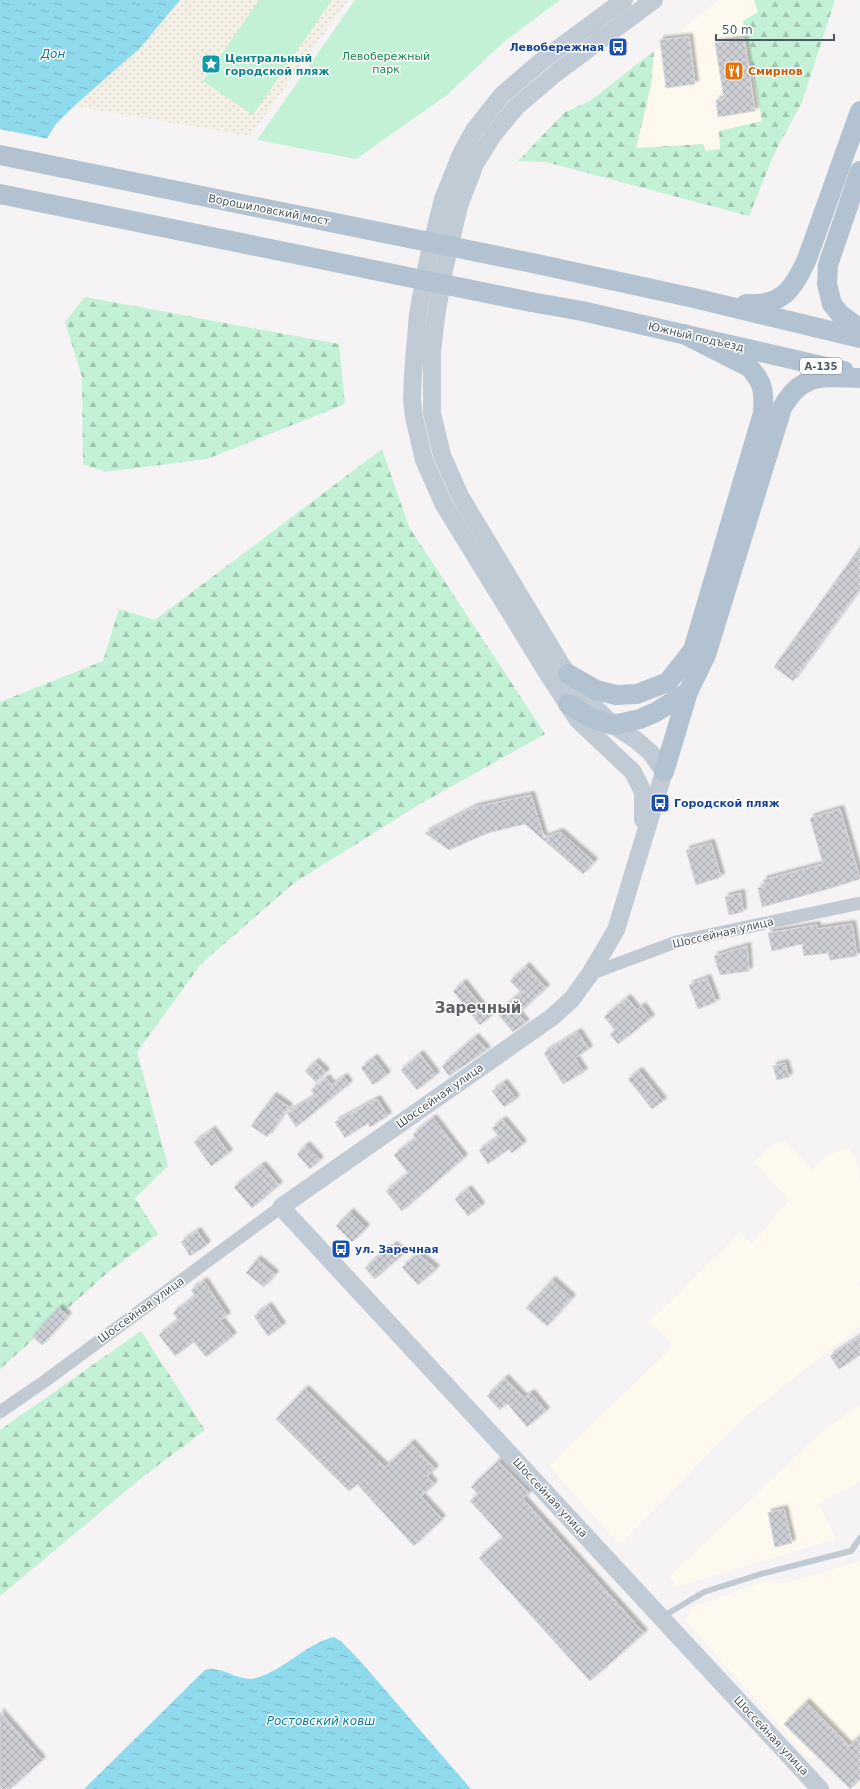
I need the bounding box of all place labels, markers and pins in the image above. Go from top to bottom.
bus stop icon: Левобережная [607,36,629,58]
place label: Левобережная [509,41,604,54]
place label: Центральный городской пляж [225,52,329,78]
place icon: Центральный городской пляж [200,53,222,75]
restaurant icon: Смирнов [723,60,745,82]
place label: Смирнов [748,65,803,78]
bus stop icon: Городской пляж [649,792,671,814]
place label: Городской пляж [674,797,780,810]
bus stop icon: ул. Заречная [330,1238,352,1260]
place label: ул. Заречная [355,1243,438,1256]

